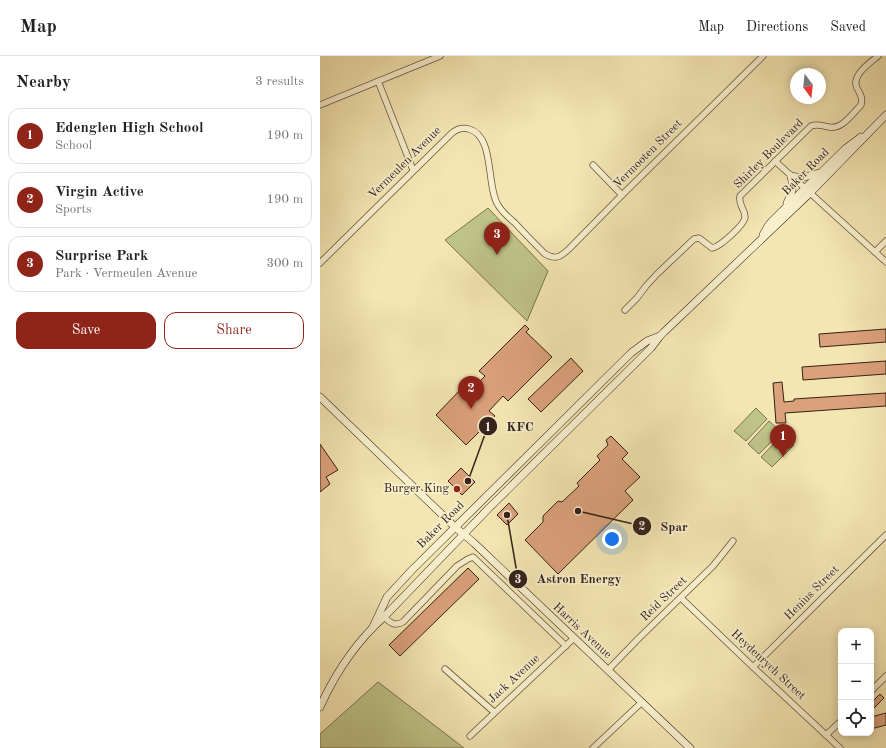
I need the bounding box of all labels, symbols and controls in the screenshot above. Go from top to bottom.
text: Map [20,18,57,37]
text: Map [698,20,724,34]
text: Directions [746,20,808,34]
text: Saved [830,20,866,34]
north arrow [790,68,826,104]
text: Nearby [16,74,71,91]
text: 3 results [255,75,304,88]
street label: Vermooten Street [611,117,685,191]
street label: Shirley Boulevard [732,117,806,191]
text: Edenglen High School [55,121,204,136]
street label: Vermeulen Avenue [367,124,444,201]
text: 1 [26,129,34,142]
text: 190 m [266,129,303,142]
text: School [55,139,92,152]
street label: Baker Road [780,146,832,198]
text: Virgin Active [55,185,144,200]
text: 2 [26,193,34,206]
text: 190 m [266,193,303,206]
text: Sports [55,203,92,216]
pin: 3 [484,222,510,255]
text: Surprise Park [55,249,148,264]
text: 3 [26,257,34,270]
text: 300 m [266,257,303,270]
text: Park · Vermeulen Avenue [55,267,197,280]
button: Save [16,312,156,349]
button: Share [164,312,304,349]
pin: 2 [458,376,484,409]
callout: KFC [478,414,541,439]
text: KFC [506,421,534,434]
text: 1 [485,422,491,434]
pin: 1 [770,424,796,457]
place label: Burger King [384,483,450,495]
marker: Burger King [452,484,462,494]
street label: Baker Road [415,499,467,551]
callout: Spar [632,514,695,539]
text: 2 [639,521,646,533]
text: Spar [660,521,688,534]
your location [602,529,622,549]
street label: Henius Street [782,563,842,623]
callout: Astron Energy [508,566,629,591]
text: Astron Energy [536,573,622,586]
text: 3 [515,574,522,586]
street label: Reid Street [639,574,689,624]
street label: Harris Avenue [550,601,614,661]
street label: Heydenrych Street [729,628,807,702]
map controls [838,628,874,736]
button: + [838,628,874,664]
street label: Jack Avenue [486,652,542,706]
button: − [838,664,874,700]
button: locate [838,700,874,736]

